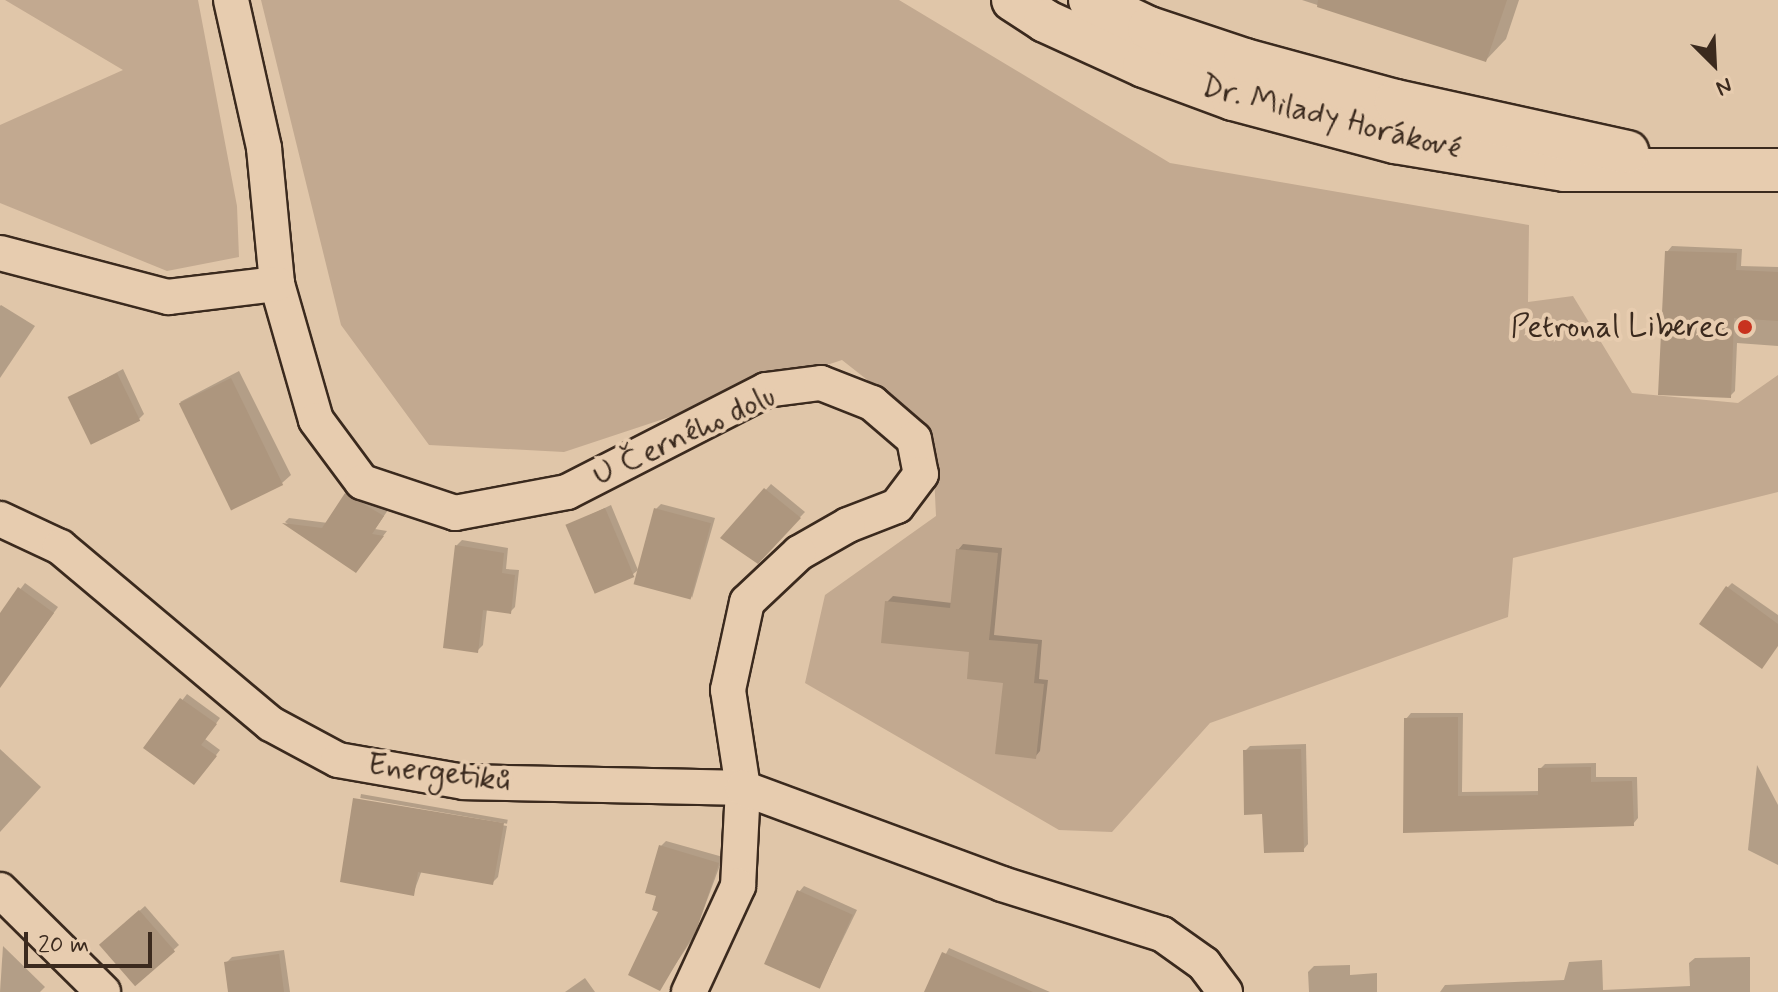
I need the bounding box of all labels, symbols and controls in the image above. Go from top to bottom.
north arrow [1674,24,1754,104]
street label: Dr. Milady Horákové [1196,67,1466,169]
text: N [1711,70,1736,102]
place label: Petronal Liberec [1510,308,1729,346]
marker: Petronal Liberec [1736,318,1754,336]
street label: U Černého dolu [587,377,781,495]
street label: Energetiků [365,745,513,801]
scale bar [28,916,156,966]
text: 20 m [38,930,89,961]

